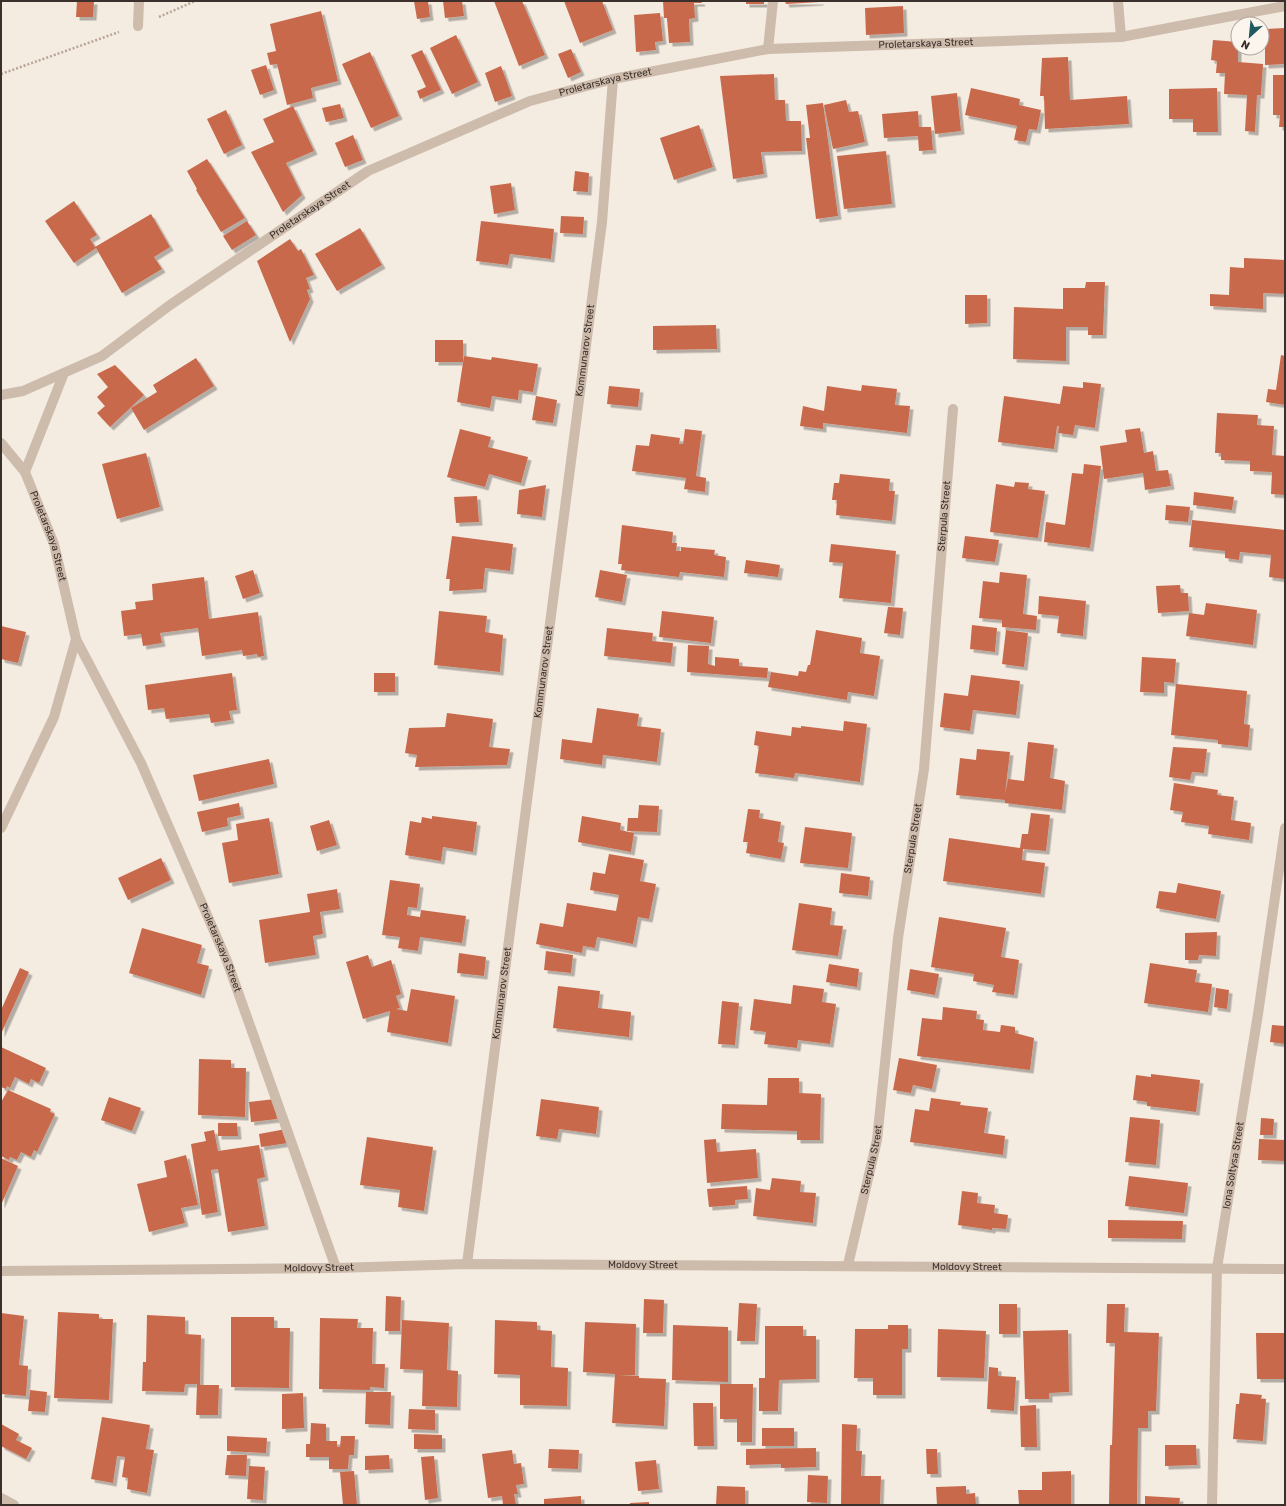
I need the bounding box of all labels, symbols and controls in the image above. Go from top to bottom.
north arrow [1230,16,1270,56]
street label: Proletarskaya Street [878,36,974,51]
text: N [1239,37,1252,52]
street label: Proletarskaya Street [558,66,653,99]
street label: Proletarskaya Street [267,179,353,242]
street label: Kommunarov Street [573,304,597,397]
street label: Sterpula Street [936,480,953,552]
street label: Proletarskaya Street [27,489,68,583]
street label: Kommunarov Street [532,625,556,719]
street label: Sterpula Street [902,803,925,875]
street label: Proletarskaya Street [197,901,244,994]
street label: Kommunarov Street [490,946,514,1040]
street label: Iona Soltysa Street [1221,1121,1247,1210]
street label: Sterpula Street [859,1124,885,1196]
street label: Moldovy Street [608,1259,678,1271]
street label: Moldovy Street [284,1261,354,1274]
street label: Moldovy Street [932,1261,1002,1273]

